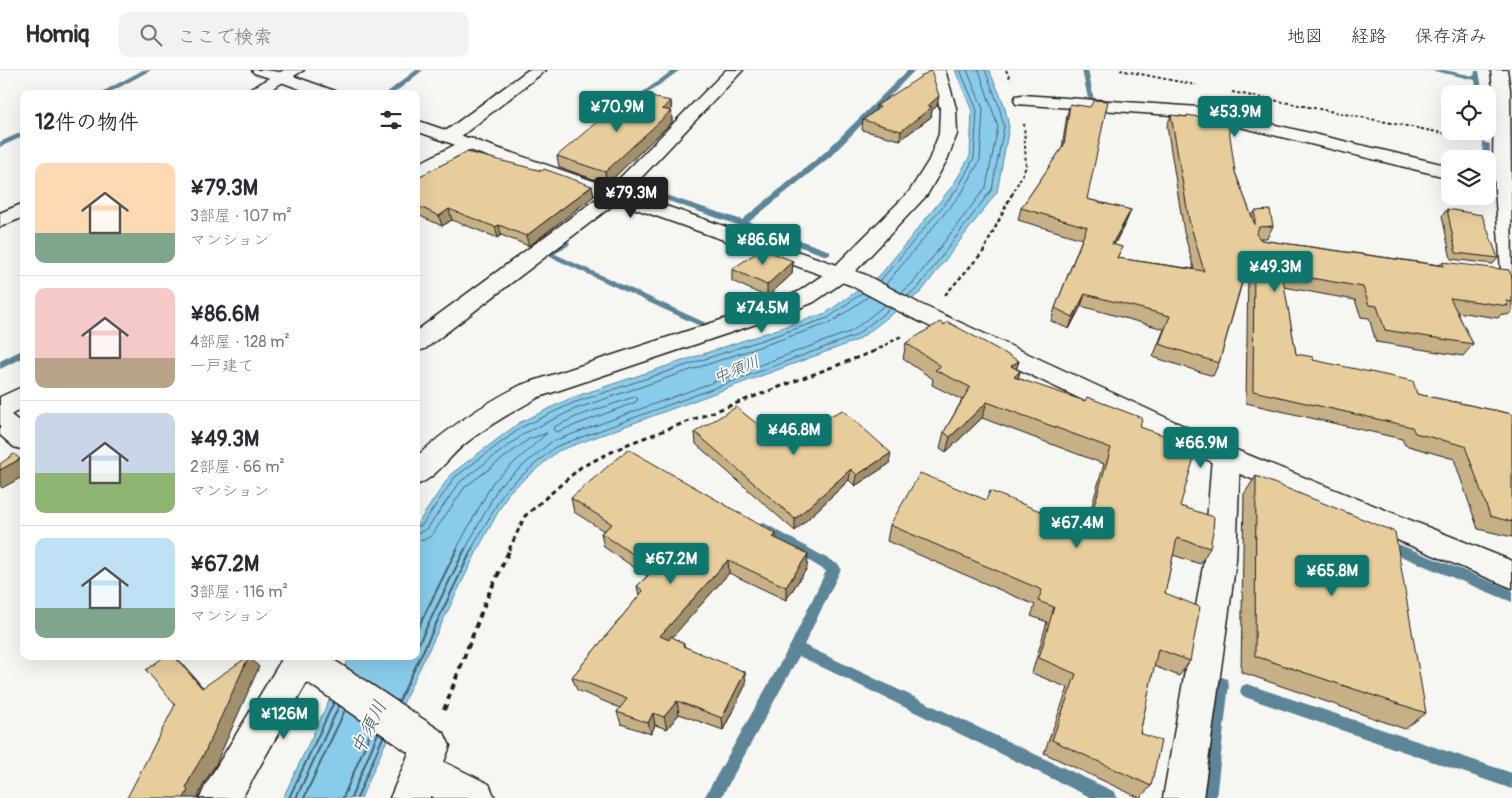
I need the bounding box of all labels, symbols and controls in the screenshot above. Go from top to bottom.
search box [119,12,469,57]
text: Homiq [25,20,89,49]
icon: search [137,21,165,49]
text: ここで検索 [177,25,272,49]
text: 地図 [1287,25,1323,48]
text: 経路 [1351,25,1387,48]
text: 保存済み [1415,25,1487,48]
map controls [1441,85,1496,205]
button: locate [1441,85,1496,140]
pin: ¥70.9M [576,90,658,133]
pin: ¥53.9M [1194,96,1276,138]
text: ¥70.9M [590,97,644,117]
text: ¥53.9M [1209,102,1261,122]
icon: filters [377,106,405,134]
text: 12件の物件 [35,109,139,136]
button: layers [1441,150,1496,205]
text: ¥79.3M [190,175,258,202]
pin: ¥79.3M [590,176,672,219]
icon: home [75,183,135,243]
text: ¥79.3M [605,183,657,203]
text: 3部屋 · 107 m² [190,206,292,226]
pin: ¥86.6M [722,224,804,266]
text: マンション [190,230,269,250]
text: ¥86.6M [737,230,789,250]
pin: ¥49.3M [1234,250,1316,293]
text: ¥49.3M [1249,257,1301,277]
pin: ¥74.5M [721,292,803,334]
text: ¥74.5M [736,298,788,318]
text: ¥86.6M [190,301,259,328]
icon: home [75,308,135,368]
text: 4部屋 · 128 m² [190,332,290,352]
water label: 中須川 [710,352,762,388]
text: 一戸建て [190,356,254,376]
pin: ¥46.8M [753,414,835,456]
text: ¥46.8M [768,420,820,440]
text: ¥49.3M [190,426,259,453]
pin: ¥66.9M [1160,426,1242,469]
icon: home [75,433,135,493]
text: ¥66.9M [1175,433,1228,453]
text: 2部屋 · 66 m² [190,457,285,477]
text: マンション [190,481,269,501]
pin: ¥67.4M [1036,506,1118,549]
text: ¥67.4M [1050,513,1104,533]
pin: ¥67.2M [630,542,712,585]
text: ¥67.2M [645,549,697,569]
text: ¥67.2M [190,551,259,578]
pin: ¥65.8M [1291,554,1373,597]
icon: home [75,558,135,618]
text: ¥65.8M [1306,561,1358,581]
text: 3部屋 · 116 m² [190,582,288,602]
text: マンション [190,606,269,626]
water label: 中須川 [346,697,392,758]
pin: ¥126M [249,698,319,740]
text: ¥126M [260,704,308,724]

